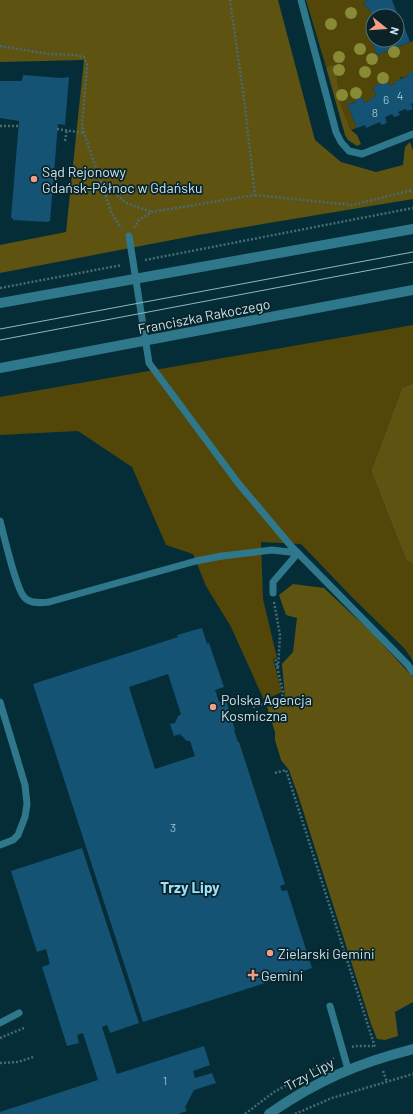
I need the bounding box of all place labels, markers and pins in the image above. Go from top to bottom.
place label: Sąd Rejonowy Gdańsk-Północ w Gdańsku [42,163,202,196]
marker: Sąd Rejonowy Gdańsk-Północ w Gdańsku [29,174,39,184]
place label: Polska Agencja Kosmiczna [221,691,312,724]
marker: Polska Agencja Kosmiczna [208,702,218,712]
place label: Zielarski Gemini [278,945,375,962]
marker: Zielarski Gemini [265,948,275,958]
place label: Gemini [261,967,303,984]
marker: Gemini [248,970,258,980]

